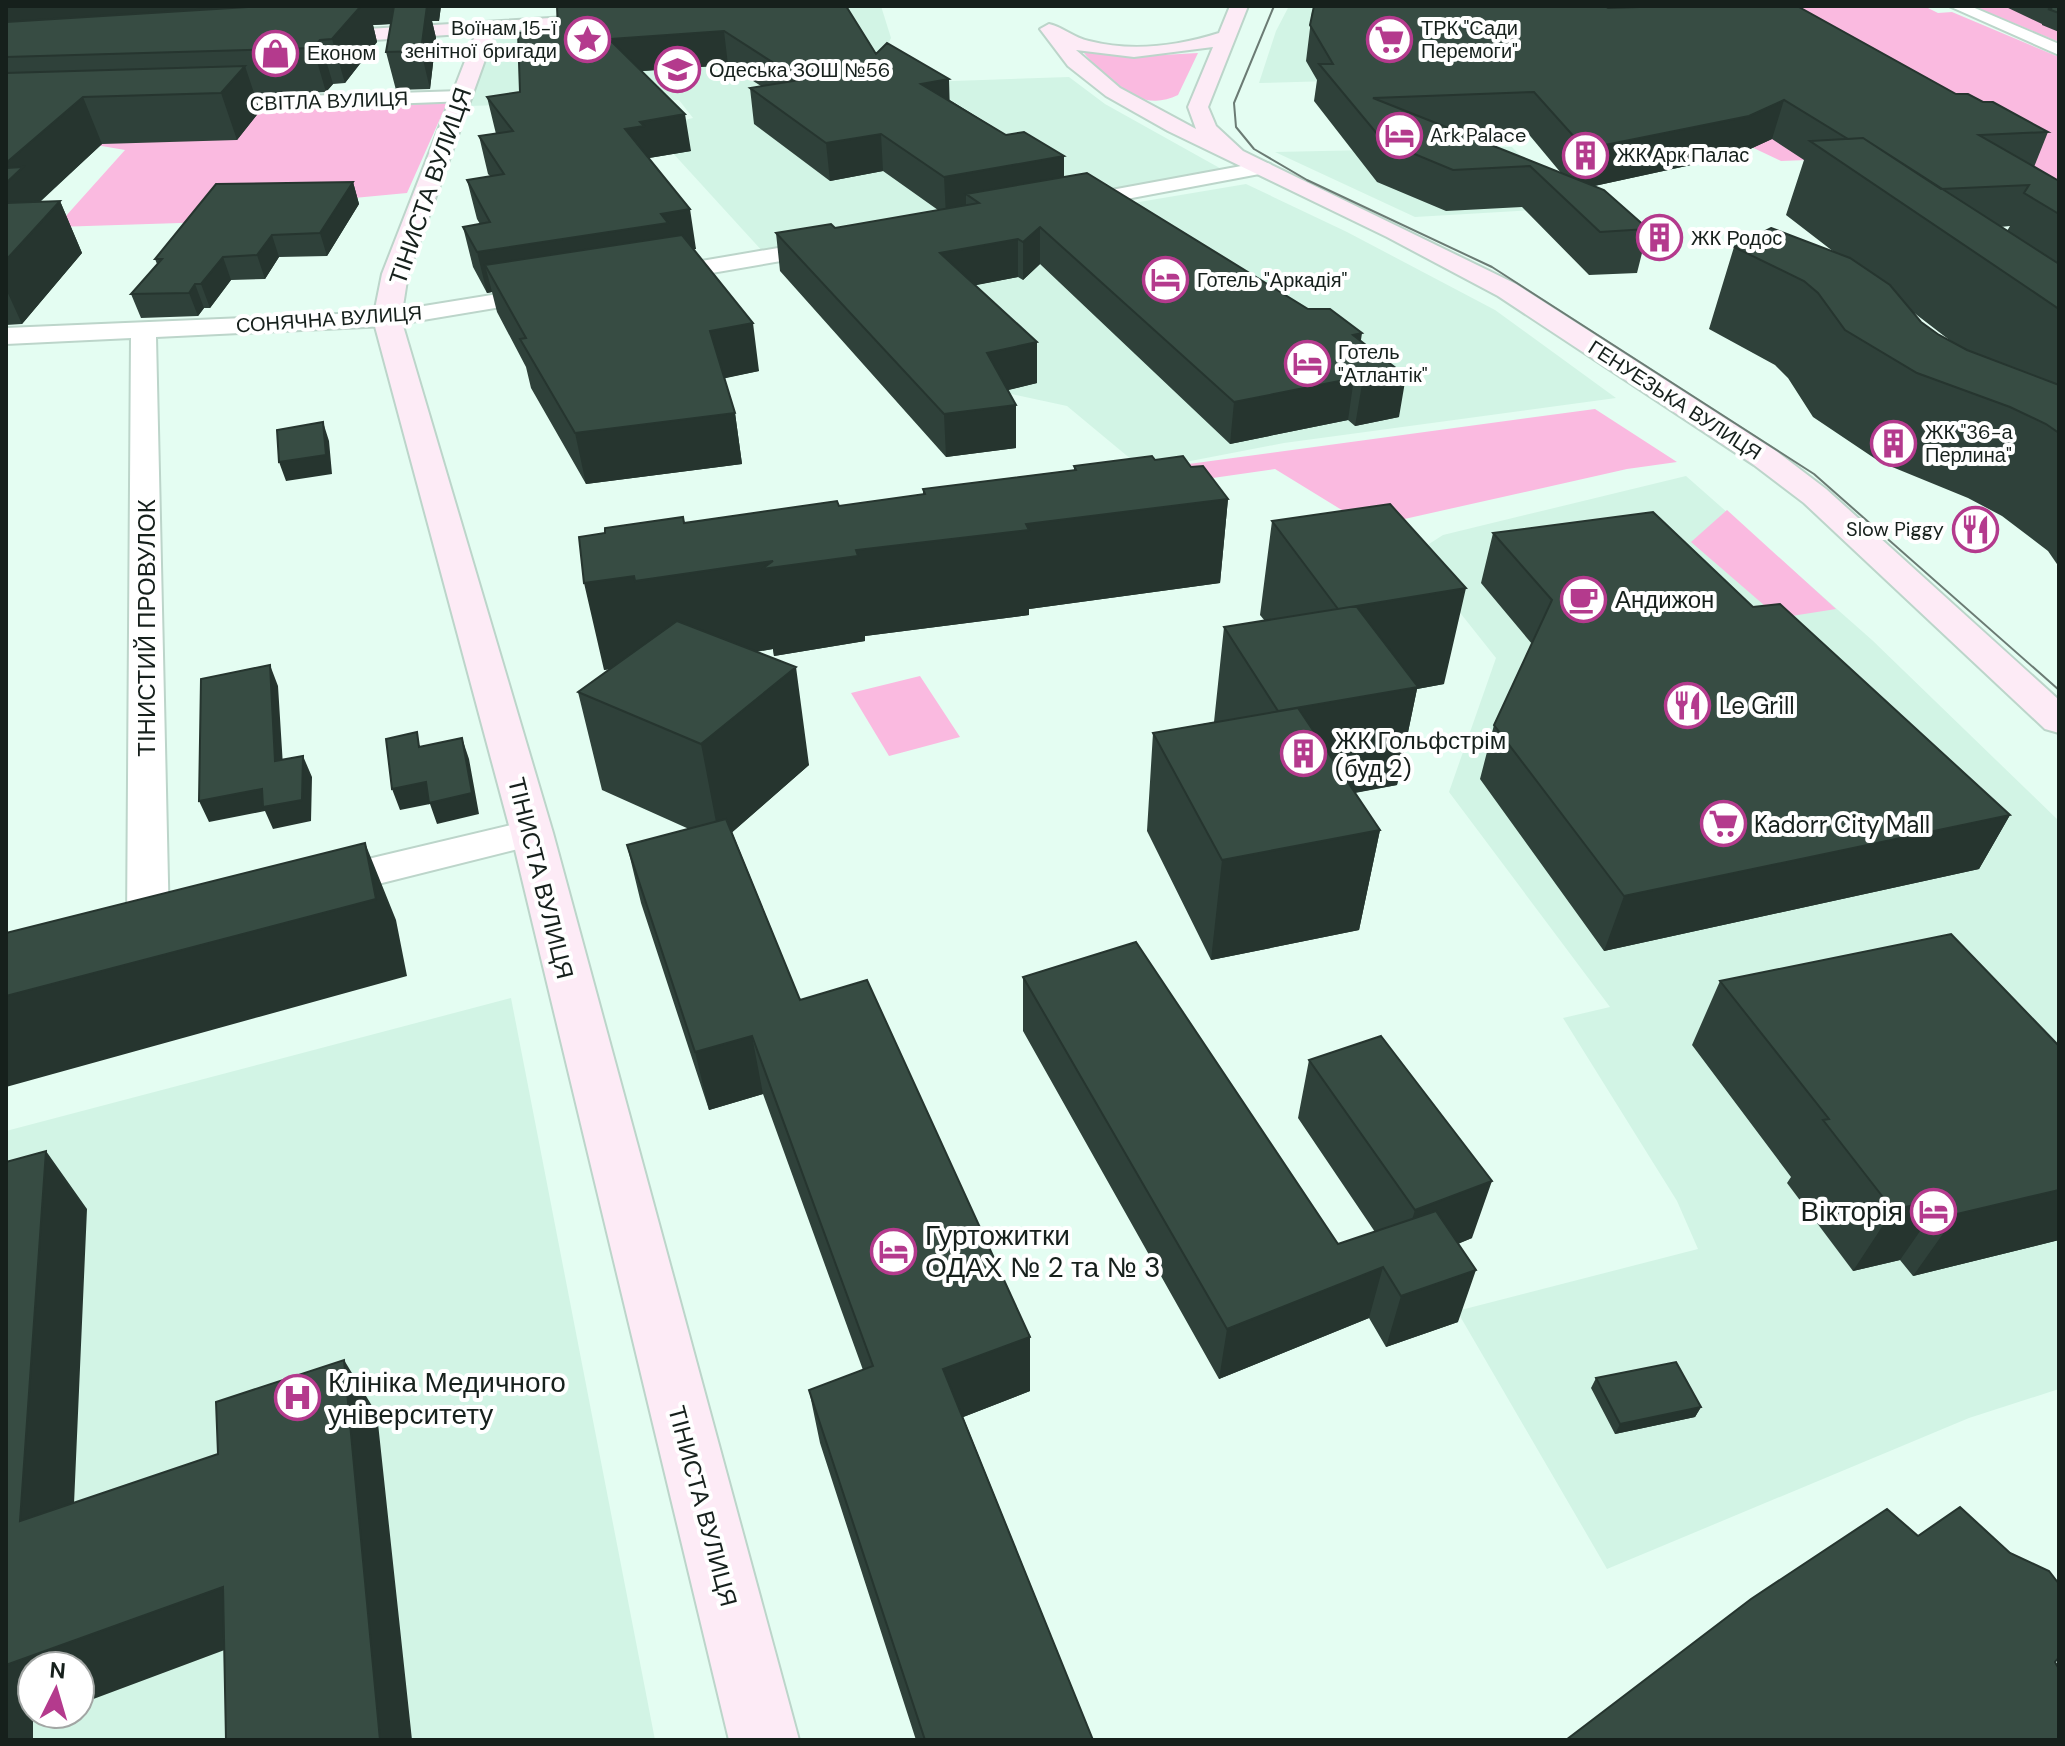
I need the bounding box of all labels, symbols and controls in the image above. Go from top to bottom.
place label: Воїнам 15-ї зенітної бригади [405,15,557,64]
place icon: Воїнам 15-ї зенітної бригади [564,15,612,63]
supermarket icon: ТРК "Сади Перемоги" [1366,15,1414,63]
place label: ТРК "Сади Перемоги" [1421,15,1518,64]
shop icon: Економ [252,29,300,77]
place label: Економ [307,40,376,66]
school or university icon: Одеська ЗОШ №56 [654,46,702,94]
place label: Одеська ЗОШ №56 [709,57,890,83]
street label: ТІНИСТА ВУЛИЦЯ [382,83,478,289]
street label: СВІТЛА ВУЛИЦЯ [249,85,409,117]
hotel icon: Ark Palace [1375,111,1423,159]
place label: Ark Palace [1430,122,1526,148]
building icon: ЖК Арк Палас [1562,131,1610,179]
place label: ЖК Арк Палас [1617,142,1749,168]
building icon: ЖК Родос [1636,214,1684,262]
place label: ЖК Родос [1691,225,1782,251]
hotel icon: Готель "Аркадія" [1142,256,1190,304]
place label: Готель "Аркадія" [1197,267,1348,293]
street label: СОНЯЧНА ВУЛИЦЯ [235,300,423,338]
street label: ГЕНУЕЗЬКА ВУЛИЦЯ [1584,334,1766,466]
place label: Готель "Атлантік" [1338,339,1428,388]
hotel icon: Готель "Атлантік" [1283,340,1331,388]
building icon: ЖК "36-а Перлина" [1870,419,1918,467]
place label: ЖК "36-а Перлина" [1925,419,2013,468]
street label: ТІНИСТИЙ ПРОВУЛОК [131,499,162,757]
restaurant icon: Slow Piggy [1951,505,1999,553]
place label: Slow Piggy [1846,516,1944,542]
cafe icon: Андижон [1560,575,1608,623]
place label: Андижон [1615,584,1714,615]
restaurant icon: Le Grill [1664,681,1712,729]
place label: Le Grill [1719,690,1795,721]
place label: ЖК Гольфстрім (буд 2) [1335,725,1506,784]
building icon: ЖК Гольфстрім (буд 2) [1280,730,1328,778]
street label: ТІНИСТА ВУЛИЦЯ [501,774,581,982]
supermarket icon: Kadorr City Mall [1699,800,1747,848]
place label: Kadorr City Mall [1754,809,1930,840]
hotel icon: Вікторія [1910,1187,1958,1235]
place label: Вікторія [1801,1193,1903,1230]
place label: Гуртожитки ОДАХ № 2 та № 3 [925,1217,1161,1286]
hotel icon: Гуртожитки ОДАХ № 2 та № 3 [870,1227,918,1275]
place label: Клініка Медичного університету [328,1364,566,1433]
hospital icon: Клініка Медичного університету [273,1374,321,1422]
street label: ТІНИСТА ВУЛИЦЯ [661,1402,745,1610]
north arrow [16,1650,96,1730]
text: N [48,1655,67,1686]

